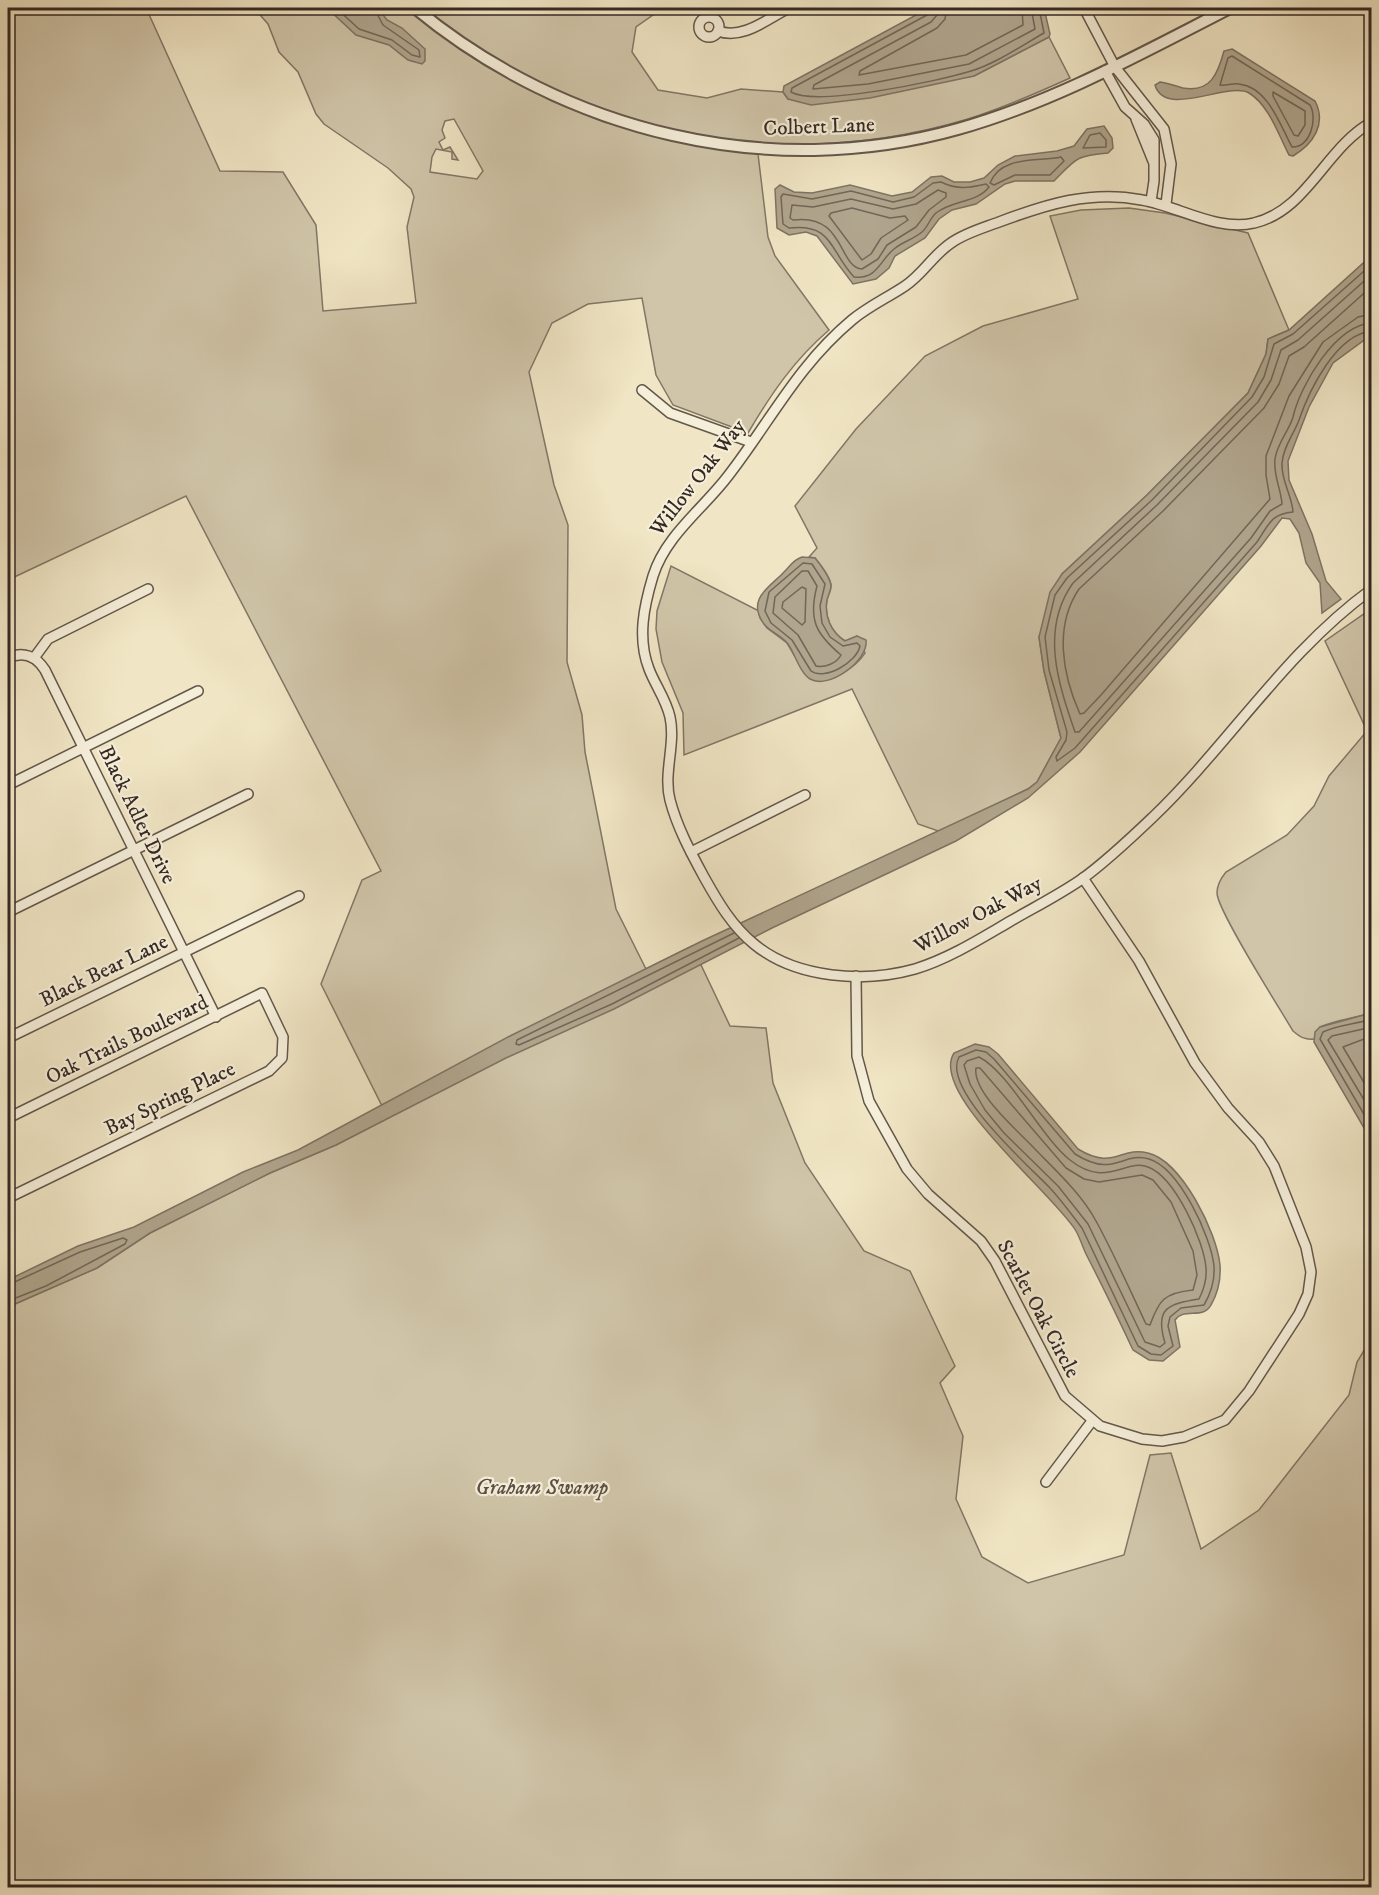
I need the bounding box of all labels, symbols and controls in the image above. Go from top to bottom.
street label: Colbert Lane [763,112,876,142]
street label: Willow Oak Way [644,414,752,542]
street label: Black Adler Drive [92,742,182,888]
street label: Willow Oak Way [909,870,1047,960]
street label: Black Bear Lane [36,929,173,1013]
street label: Oak Trails Boulevard [42,989,213,1091]
street label: Bay Spring Place [100,1056,240,1142]
street label: Scarlet Oak Circle [991,1236,1085,1383]
park label: Graham Swamp [476,1475,608,1501]

